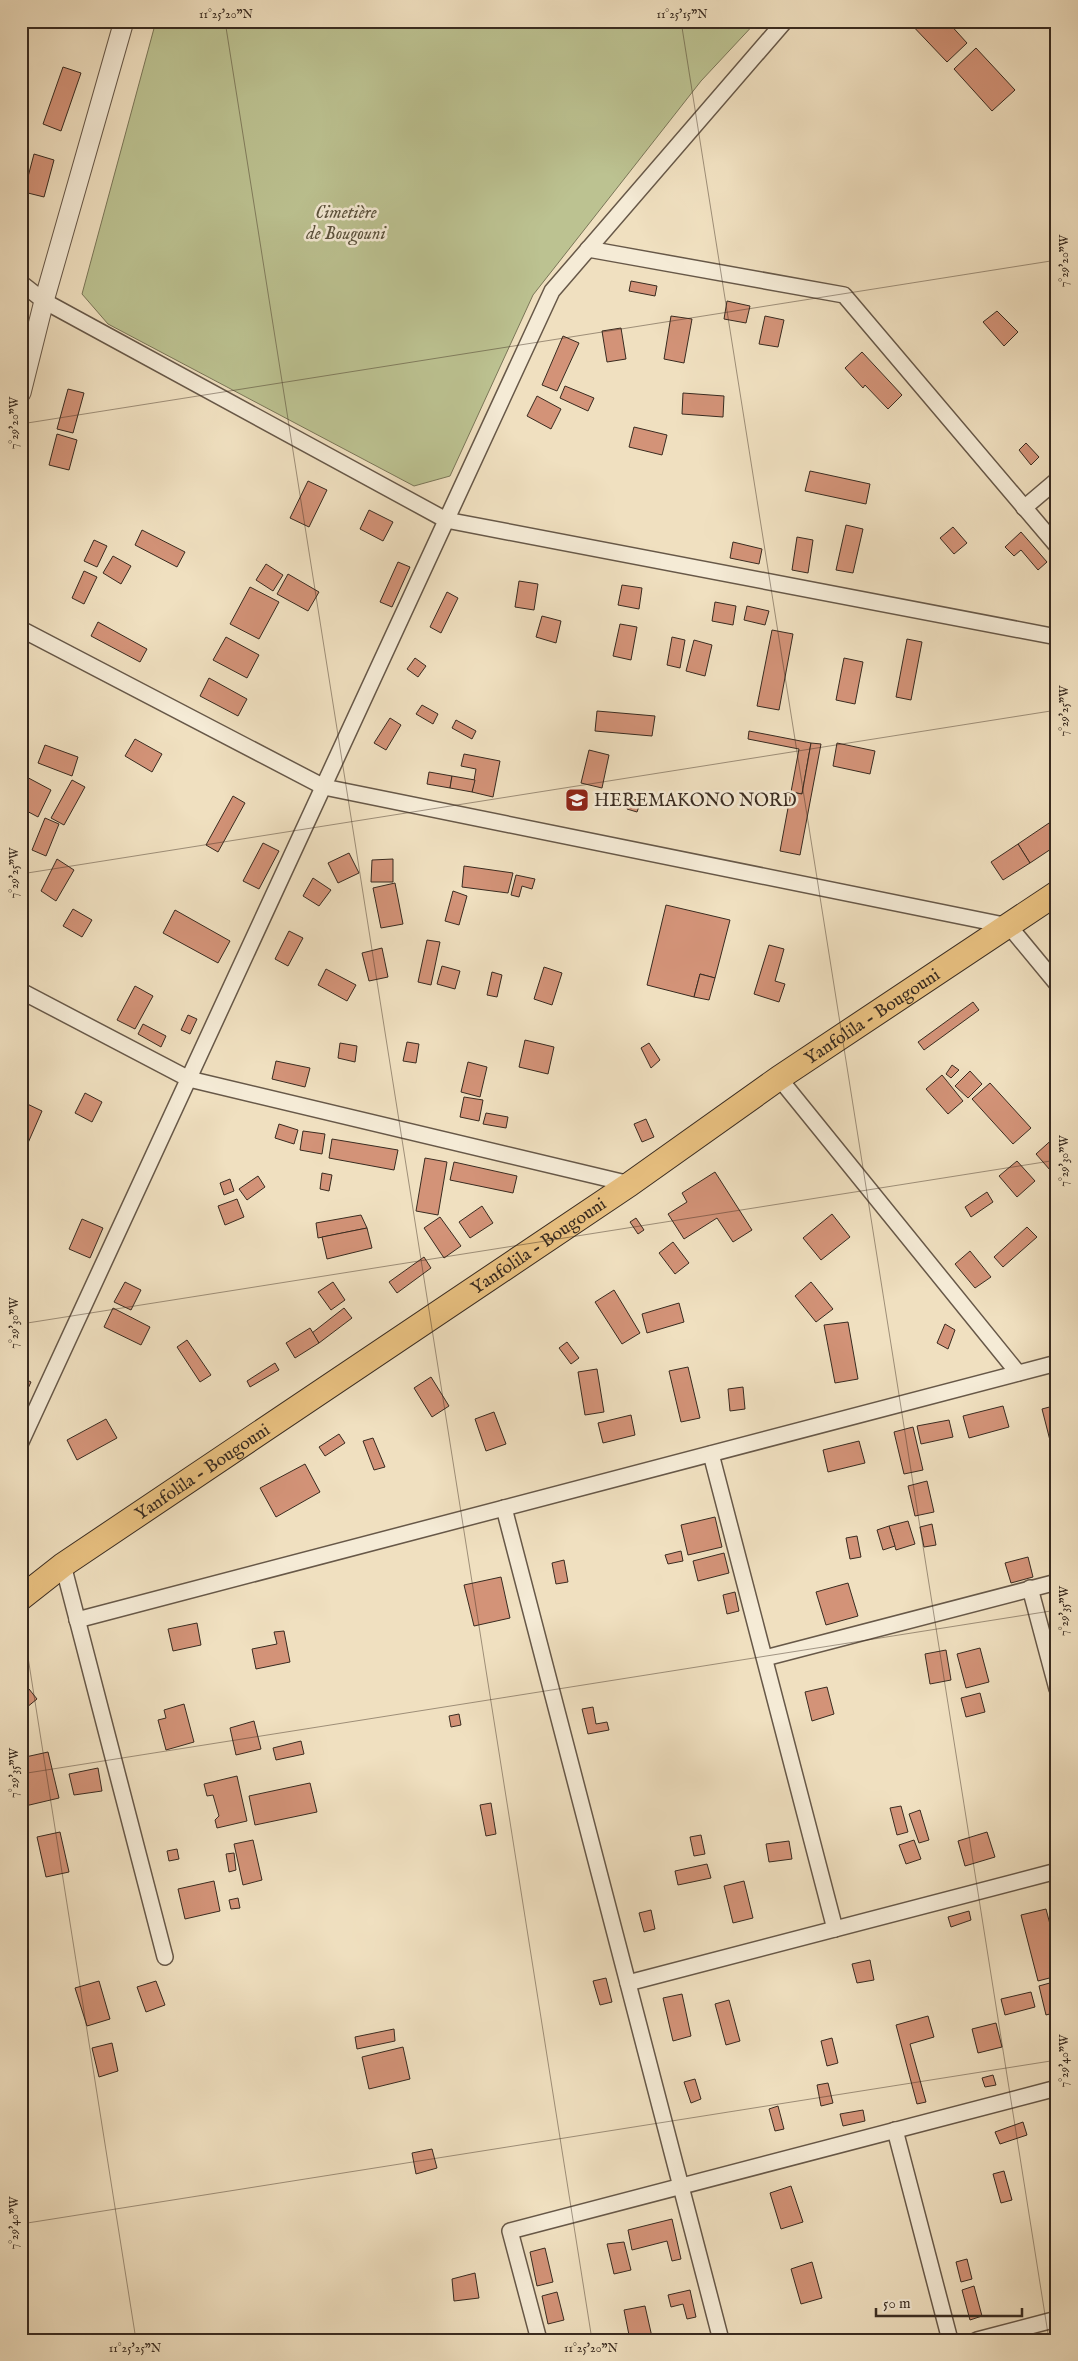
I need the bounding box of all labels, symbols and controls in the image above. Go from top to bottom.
text: 11°25'20"N [199,7,254,22]
text: 11°25'15"N [656,7,708,22]
park label: Cimetière de Bougouni [305,202,388,246]
text: 7°29'20"W [1057,234,1072,287]
text: 7°29'20"W [7,396,22,449]
text: 7°29'25"W [1057,685,1072,736]
school or university icon: HEREMAKONO NORD [564,787,590,813]
place label: HEREMAKONO NORD [594,790,797,813]
text: 7°29'25"W [7,847,22,898]
street label: Yanfolila - Bougouni [801,964,945,1071]
text: 7°29'30"W [1057,1135,1072,1187]
street label: Yanfolila - Bougouni [467,1193,611,1300]
text: 7°29'30"W [7,1297,22,1349]
street label: Yanfolila - Bougouni [131,1419,275,1526]
text: 7°29'35"W [1057,1586,1072,1636]
text: 7°29'35"W [7,1748,22,1798]
text: 7°29'40"W [1057,2034,1072,2087]
text: 7°29'40"W [7,2196,22,2249]
scale bar [876,2286,1022,2318]
text: 50 m [883,2294,911,2313]
text: 11°25'25"N [109,2341,162,2356]
text: 11°25'20"N [564,2341,619,2356]

